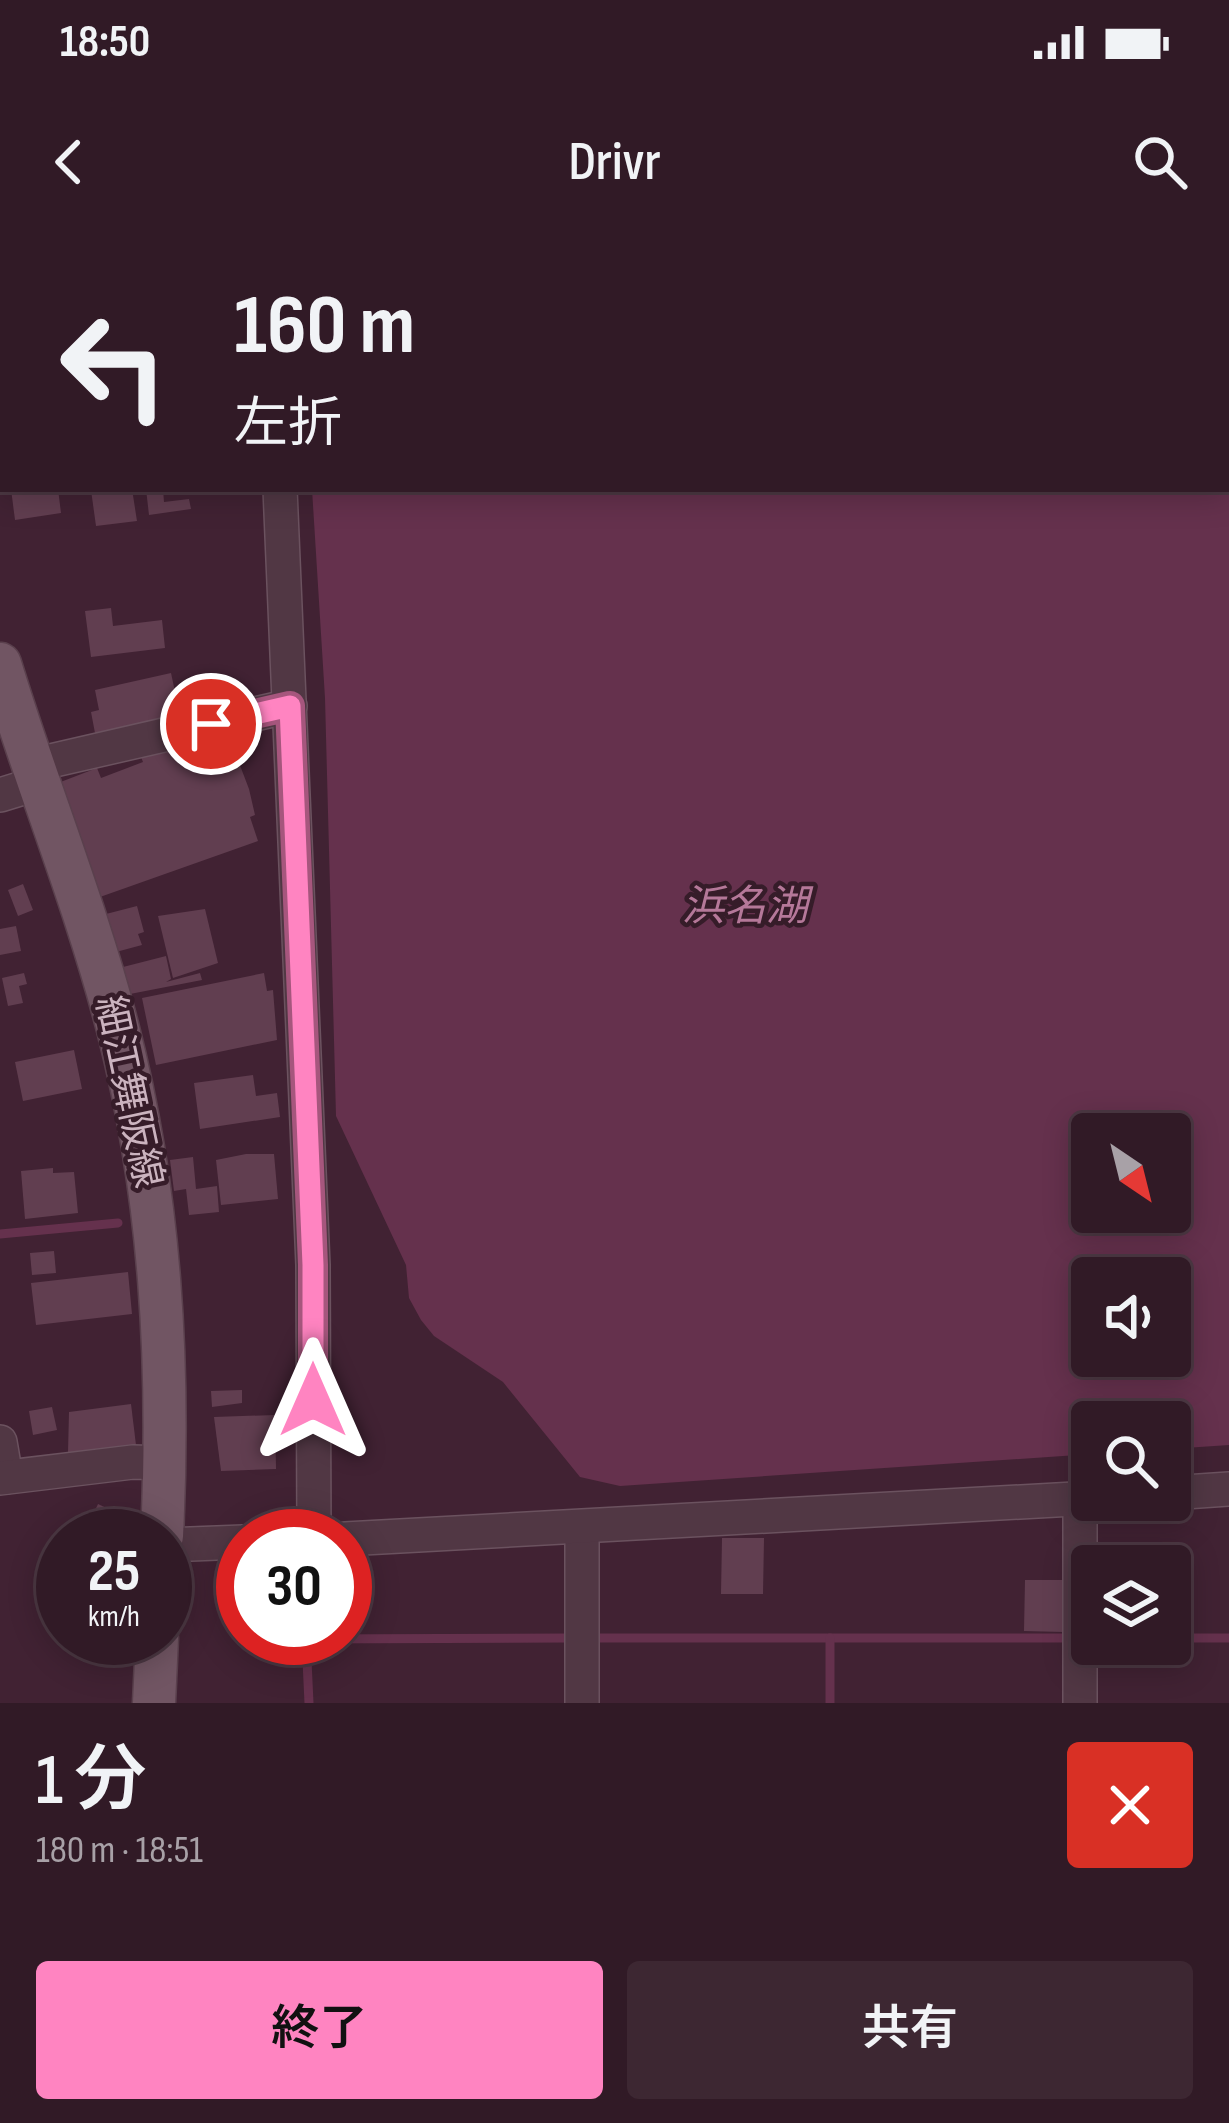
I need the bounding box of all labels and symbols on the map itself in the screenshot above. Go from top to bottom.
pin [160,673,262,775]
water label: 浜名湖 [682,882,814,933]
street label: 細江舞阪線 [85,992,171,1192]
north arrow [1071,1113,1191,1233]
position arrow [250,1337,376,1463]
speed limit sign: 30 [216,1509,372,1665]

